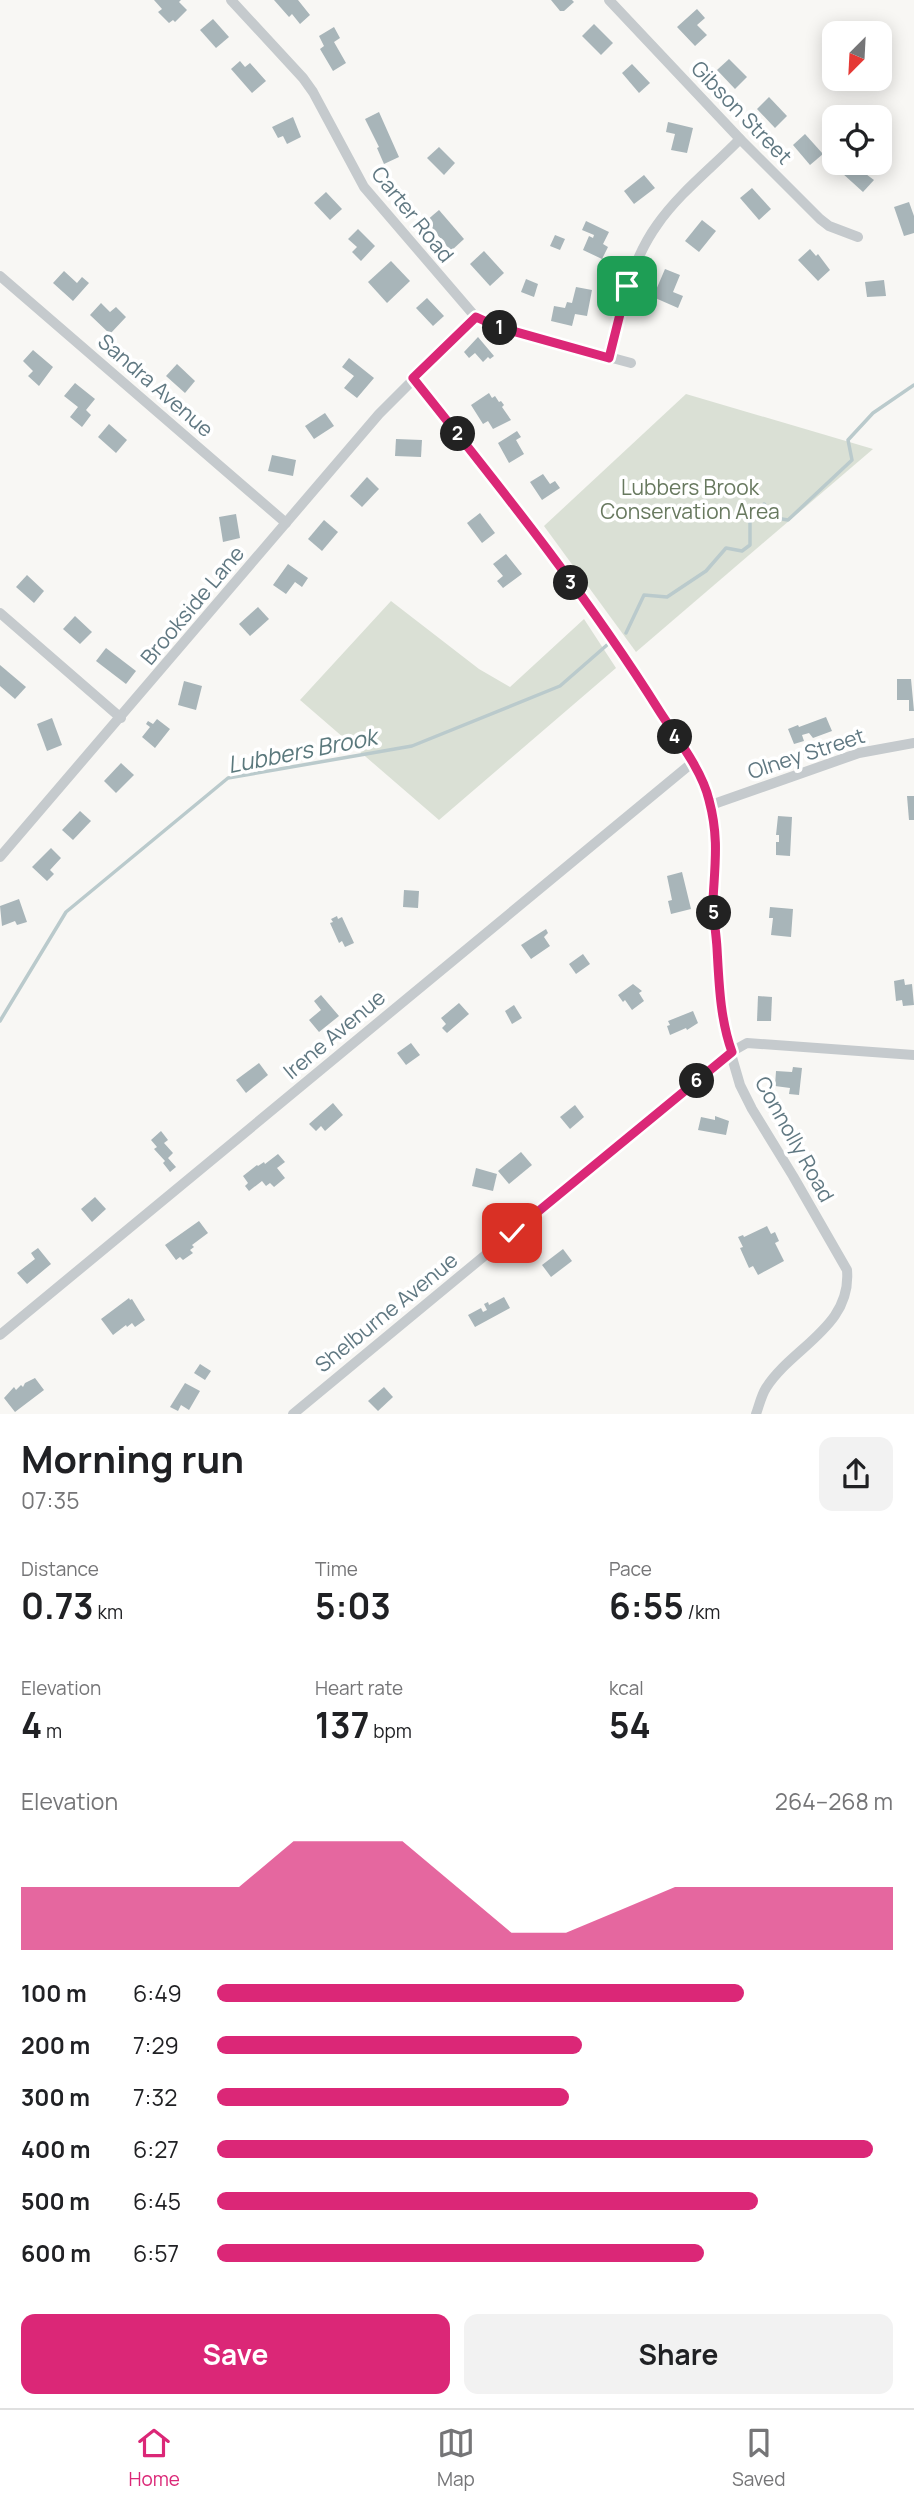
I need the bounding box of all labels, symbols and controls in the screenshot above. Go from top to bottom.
north arrow [822,21,892,91]
map controls [822,21,892,175]
street label: Gibson Street [685,54,799,170]
button: locate [822,105,892,175]
street label: Carter Road [366,160,460,268]
pin [597,256,657,316]
icon: arrive [608,267,646,305]
pin: 1 [482,310,518,346]
text: 1 [495,314,504,340]
street label: Sandra Avenue [92,327,220,443]
pin: 2 [440,416,476,452]
text: 2 [452,420,463,446]
park label: Lubbers Brook Conservation Area [600,473,780,525]
street label: Brookside Lane [134,540,250,670]
pin: 3 [554,566,588,600]
text: 3 [565,569,576,595]
water label: Lubbers Brook [225,719,383,780]
pin: 4 [658,720,692,754]
street label: Olney Street [744,721,868,785]
text: 4 [669,723,680,749]
pin: 5 [696,895,732,930]
text: 5 [708,899,719,925]
street label: Irene Avenue [277,983,391,1085]
pin: 6 [680,1064,714,1098]
text: 6 [691,1067,702,1093]
street label: Connolly Road [749,1071,841,1207]
pin [482,1203,542,1263]
icon: check [493,1214,531,1252]
street label: Shelburne Avenue [309,1246,463,1378]
text: Morning run [21,1432,244,1484]
button: share [819,1437,893,1511]
text: 07:35 [21,1484,79,1516]
text: Distance [21,1556,99,1582]
text: Time [315,1556,358,1582]
text: Pace [609,1556,652,1582]
text: 0.73 [21,1582,94,1630]
text: 5:03 [315,1582,391,1630]
text: 6:55 [609,1582,684,1630]
text: km [94,1599,123,1625]
text: /km [684,1599,720,1625]
text: Elevation [21,1675,101,1701]
text: Heart rate [315,1675,403,1701]
text: kcal [609,1675,644,1701]
text: 4 [21,1701,42,1749]
text: 137 [315,1701,369,1749]
text: 54 [609,1701,651,1749]
text: m [42,1718,62,1744]
text: bpm [369,1718,412,1744]
text: Elevation [21,1785,118,1817]
text: 264–268 m [775,1785,893,1817]
text: 100 m [21,1977,87,2009]
text: 6:49 [133,1977,182,2009]
text: 200 m [21,2029,90,2061]
text: 7:29 [133,2029,179,2061]
text: 300 m [21,2081,90,2113]
text: 7:32 [133,2081,177,2113]
text: 400 m [21,2133,91,2165]
text: 6:27 [133,2133,179,2165]
text: 500 m [21,2185,90,2217]
text: 6:45 [133,2185,181,2217]
text: 600 m [21,2237,91,2269]
text: 6:57 [133,2237,179,2269]
button: Save [21,2314,450,2394]
button: Share [464,2314,893,2394]
tab: Home [129,2424,180,2492]
tab: Map [437,2424,475,2492]
tab: Saved [732,2424,785,2492]

